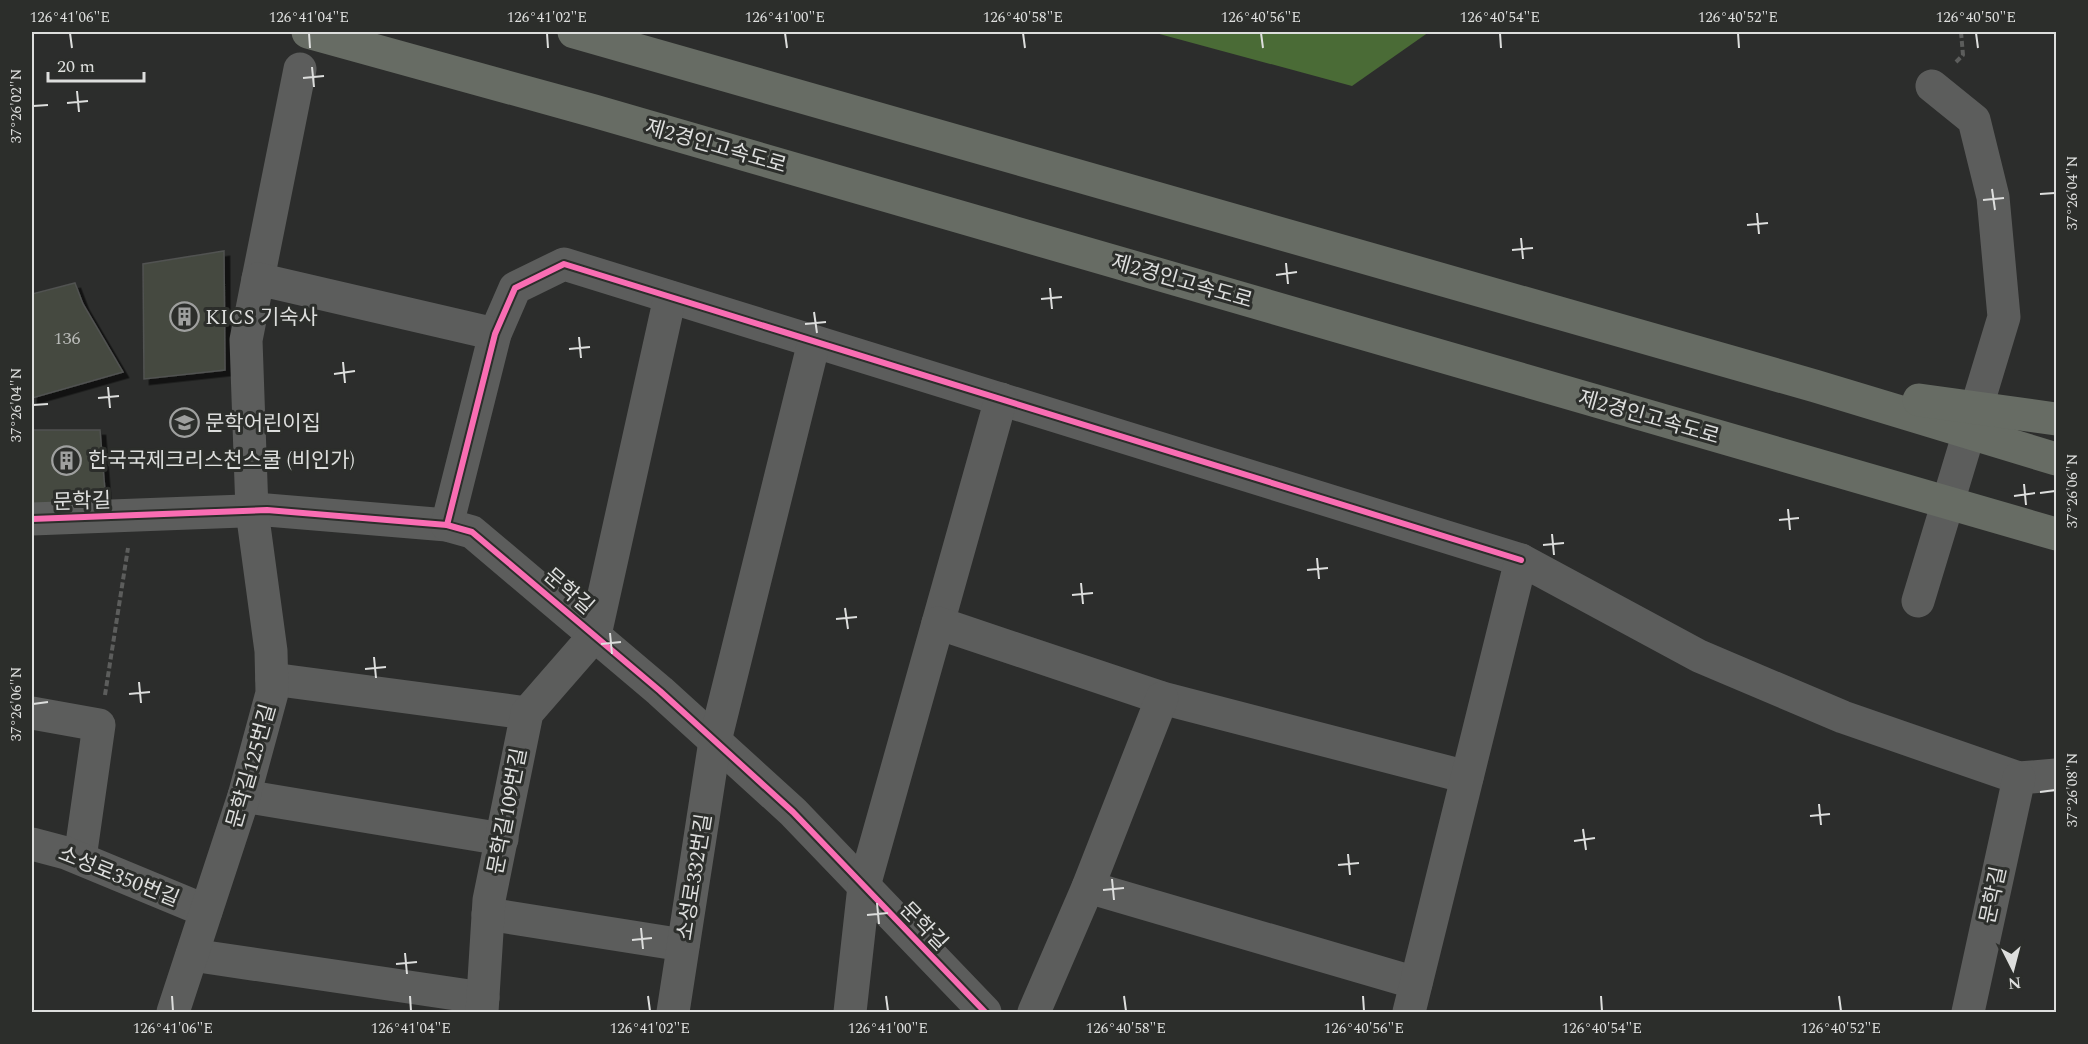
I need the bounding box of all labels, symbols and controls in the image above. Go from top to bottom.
text: 126°41'06"E [30,6,110,29]
text: 126°41'04"E [269,6,349,29]
text: 126°41'02"E [507,6,587,29]
text: 126°41'00"E [745,6,825,29]
text: 126°40'58"E [983,6,1063,29]
text: 126°40'56"E [1221,6,1301,29]
text: 126°40'54"E [1460,6,1540,29]
text: 126°40'52"E [1698,6,1778,29]
text: 126°40'50"E [1936,6,2016,29]
scale bar [48,45,144,83]
text: 20 m [57,53,95,80]
text: 37°26'02"N [5,68,28,144]
street label: 제2경인고속도로 [641,111,790,182]
text: 37°26'04"N [2061,155,2084,231]
street label: 제2경인고속도로 [1107,246,1256,317]
building icon: KICS 기숙사 [168,301,200,333]
place label: KICS 기숙사 [205,302,318,334]
house number: 136 [54,325,81,352]
text: 37°26'04"N [5,367,28,443]
street label: 제2경인고속도로 [1574,382,1723,453]
school or university icon: 문학어린이집 [168,407,200,439]
place label: 문학어린이집 [205,408,321,440]
building icon: 한국국제크리스천스쿨 (비인가) [51,444,83,476]
place label: 한국국제크리스천스쿨 (비인가) [88,445,355,477]
text: 37°26'06"N [2061,453,2084,529]
street label: 문학길 [53,485,112,519]
street label: 문학길 [536,561,601,623]
text: 37°26'06"N [5,666,28,742]
street label: 문학길125번길 [219,700,285,832]
street label: 문학길109번길 [480,745,536,877]
text: 37°26'08"N [2061,752,2084,828]
street label: 소성로332번길 [669,811,721,943]
street label: 소성로350번길 [53,838,184,916]
street label: 문학길 [1972,864,2016,927]
street label: 문학길 [892,895,955,959]
north arrow [1983,939,2043,999]
text: N [2007,970,2022,996]
text: 126°41'06"E [133,1017,213,1040]
text: 126°41'04"E [371,1017,451,1040]
text: 126°41'02"E [610,1017,690,1040]
text: 126°41'00"E [848,1017,928,1040]
text: 126°40'58"E [1086,1017,1166,1040]
text: 126°40'56"E [1324,1017,1404,1040]
text: 126°40'54"E [1562,1017,1642,1040]
text: 126°40'52"E [1801,1017,1881,1040]

